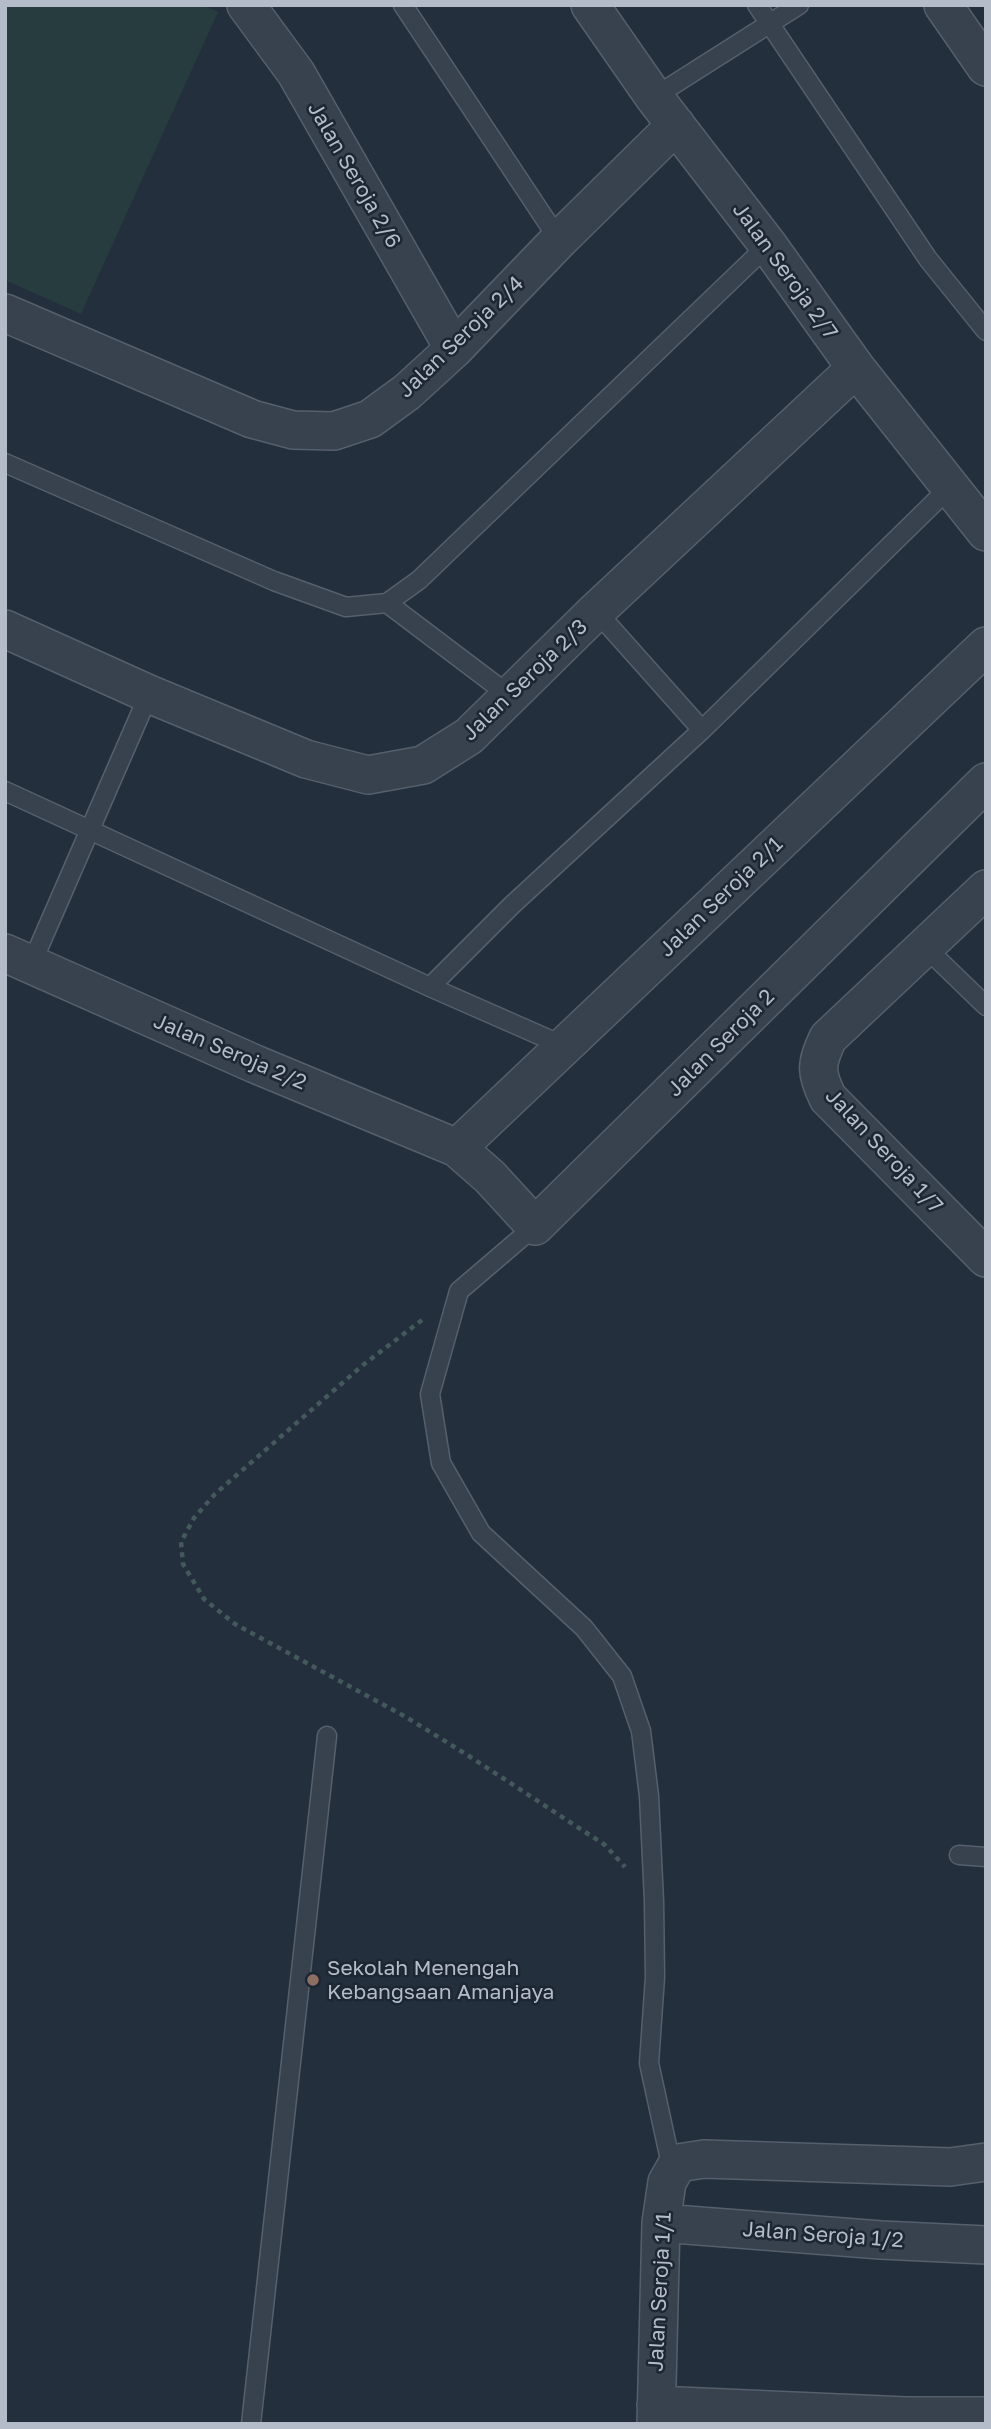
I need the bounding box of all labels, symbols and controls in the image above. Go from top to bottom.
street label: Jalan Seroja 2/6 [302,98,406,252]
street label: Jalan Seroja 2/7 [727,198,843,344]
street label: Jalan Seroja 2/4 [393,271,529,403]
street label: Jalan Seroja 2/3 [457,614,593,746]
street label: Jalan Seroja 2/1 [654,832,788,962]
street label: Jalan Seroja 2 [662,984,780,1102]
street label: Jalan Seroja 2/2 [150,1008,310,1096]
street label: Jalan Seroja 1/7 [820,1084,948,1218]
place label: Sekolah Menengah Kebangsaan Amanjaya [327,1955,554,2005]
marker: Sekolah Menengah Kebangsaan Amanjaya [305,1972,321,1988]
street label: Jalan Seroja 1/1 [643,2212,677,2372]
street label: Jalan Seroja 1/2 [741,2217,905,2253]

